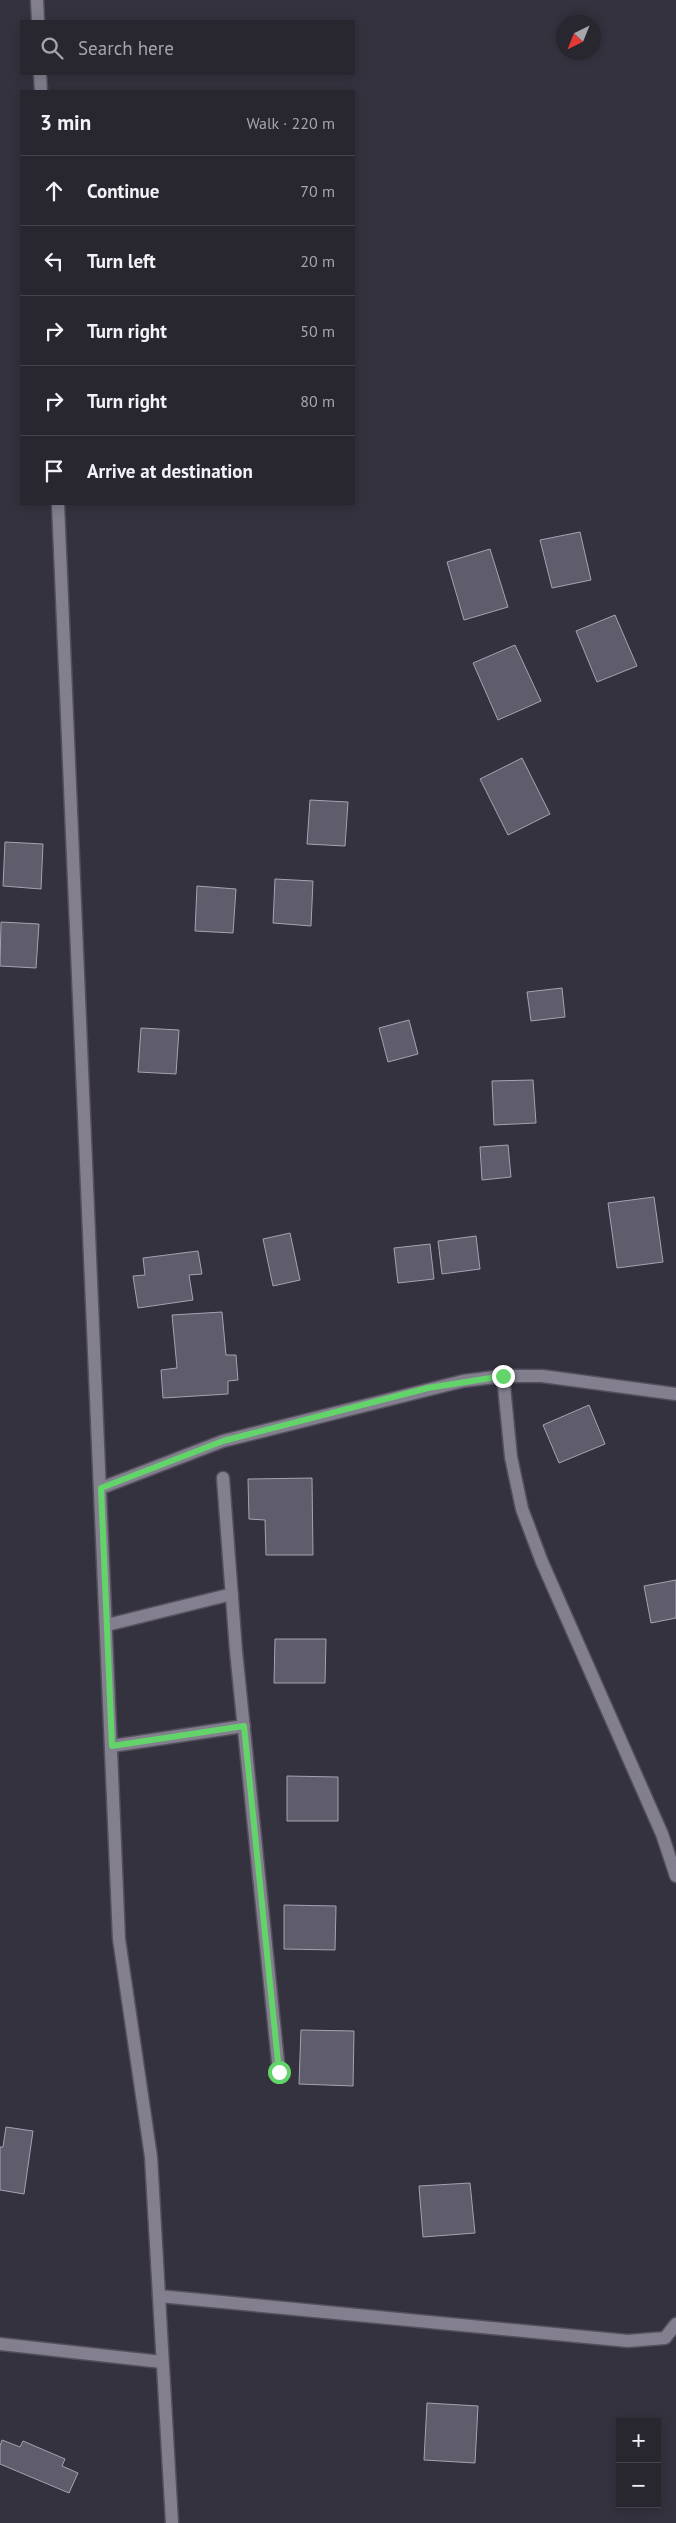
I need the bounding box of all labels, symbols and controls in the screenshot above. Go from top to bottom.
north arrow [556,15,601,60]
search box [20,20,355,75]
icon: search [38,34,66,62]
text: Search here [78,36,174,60]
text: 3 min [40,109,91,136]
text: Walk · 220 m [246,113,335,133]
icon: ahead [40,177,68,205]
text: Continue [87,179,159,203]
text: 70 m [300,181,335,201]
icon: left [40,247,68,275]
text: Turn left [87,249,156,273]
text: 20 m [300,251,335,271]
icon: right [40,317,68,345]
text: Turn right [87,319,167,343]
text: 50 m [300,321,335,341]
icon: right [40,387,68,415]
text: Turn right [87,389,167,413]
text: 80 m [300,391,335,411]
icon: arrive [40,457,68,485]
text: Arrive at destination [87,459,253,483]
route end [492,1365,515,1388]
route start [268,2061,291,2084]
map controls [616,2418,661,2508]
button: + [616,2418,661,2463]
button: − [616,2463,661,2508]

